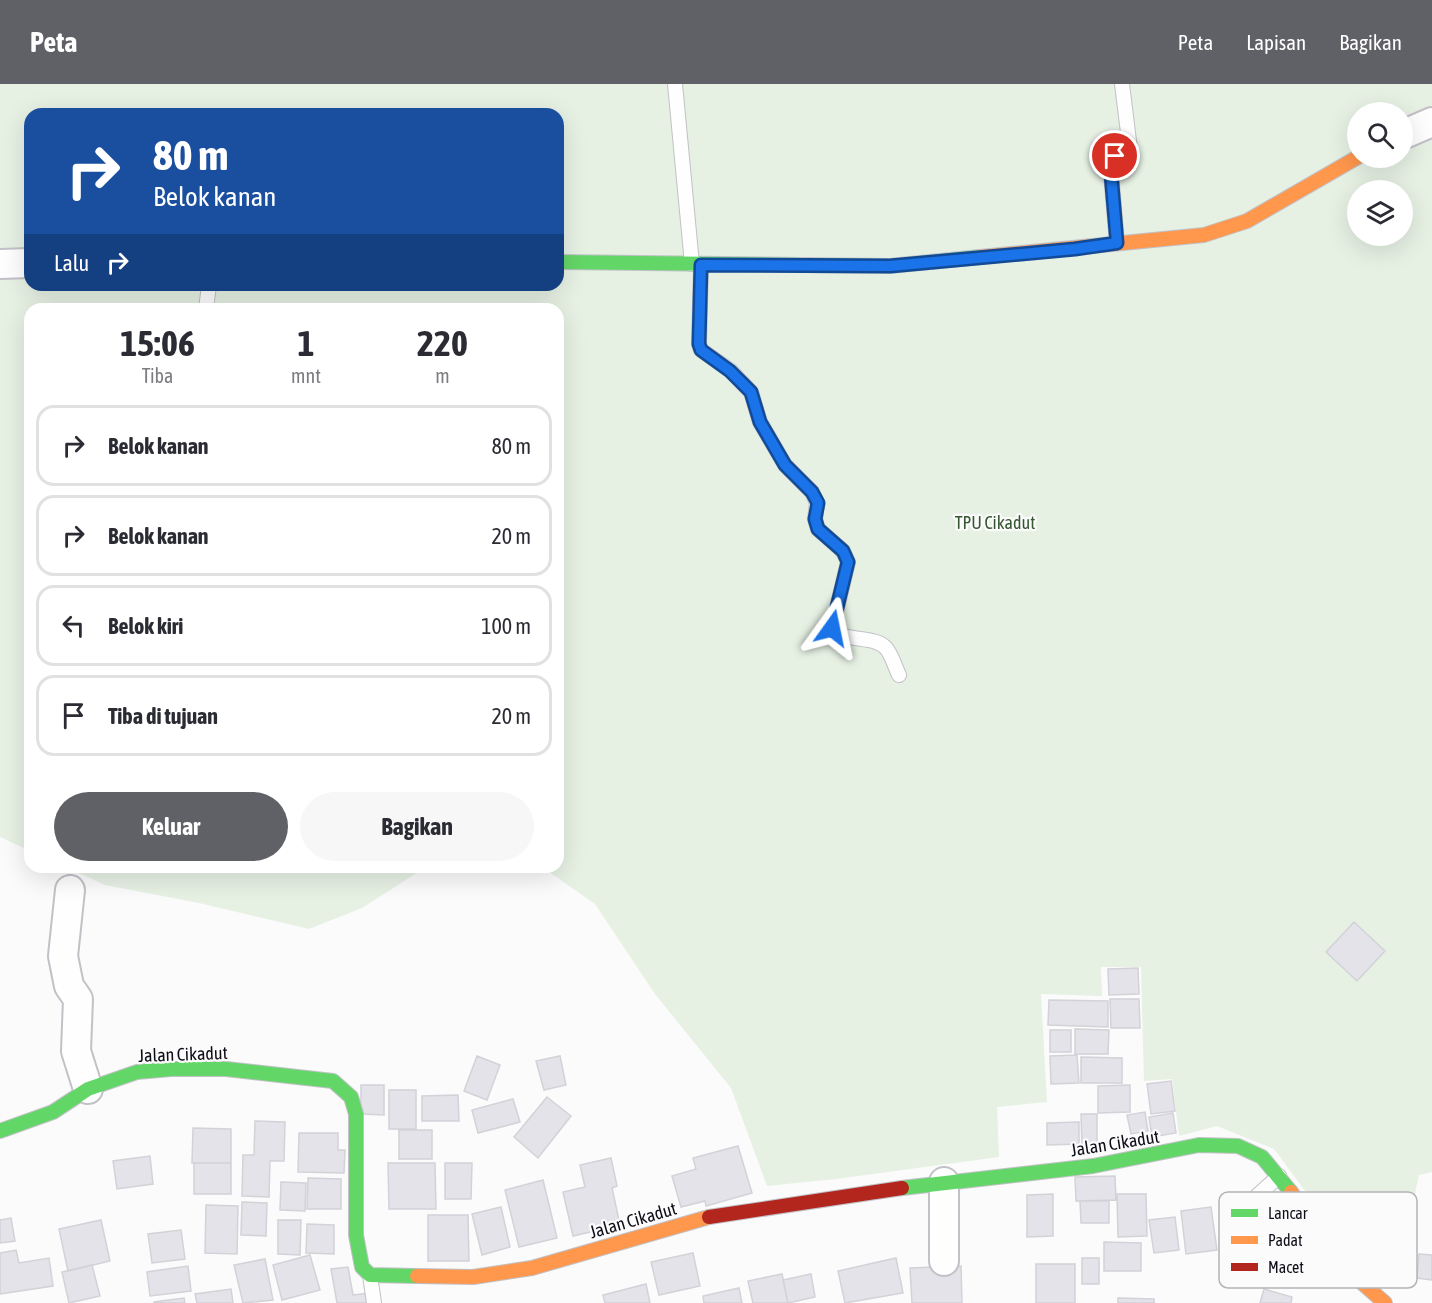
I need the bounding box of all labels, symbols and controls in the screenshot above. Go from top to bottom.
text: Peta [30,26,77,58]
text: Peta [1178,30,1213,54]
text: Lapisan [1246,30,1306,54]
text: Bagikan [1339,30,1402,54]
map controls [1347,102,1413,246]
button: search [1347,102,1413,168]
pin [1089,130,1140,181]
text: 80 m [153,131,228,179]
icon: right [54,132,132,210]
icon: arrive [1098,139,1131,172]
button: layers [1347,180,1413,246]
text: Belok kanan [153,181,276,212]
icon: right [101,246,134,279]
text: Lalu [54,250,89,276]
text: 15:06 [120,322,195,364]
text: 1 [298,322,314,364]
text: 220 [417,322,468,364]
text: Tiba [142,364,173,387]
text: mnt [291,364,321,387]
text: m [435,364,450,387]
icon: right [57,429,90,462]
text: Belok kanan [108,433,209,459]
text: 80 m [491,433,531,459]
park label: TPU Cikadut [955,512,1035,533]
icon: right [57,519,90,552]
text: Belok kanan [108,523,209,549]
text: 20 m [491,523,531,549]
position arrow [800,596,864,660]
icon: left [57,609,90,642]
text: Belok kiri [108,613,183,639]
text: 100 m [481,613,531,639]
icon: arrive [57,699,90,732]
text: Tiba di tujuan [108,703,218,729]
text: 20 m [491,703,531,729]
button: Keluar [54,792,288,861]
button: Bagikan [300,792,534,861]
street label: Jalan Cikadut [138,1042,228,1066]
street label: Jalan Cikadut [1069,1126,1161,1160]
legend [1219,1192,1417,1288]
street label: Jalan Cikadut [587,1198,679,1242]
text: Lancar [1268,1204,1308,1222]
text: Padat [1268,1231,1303,1249]
text: Macet [1268,1258,1304,1276]

